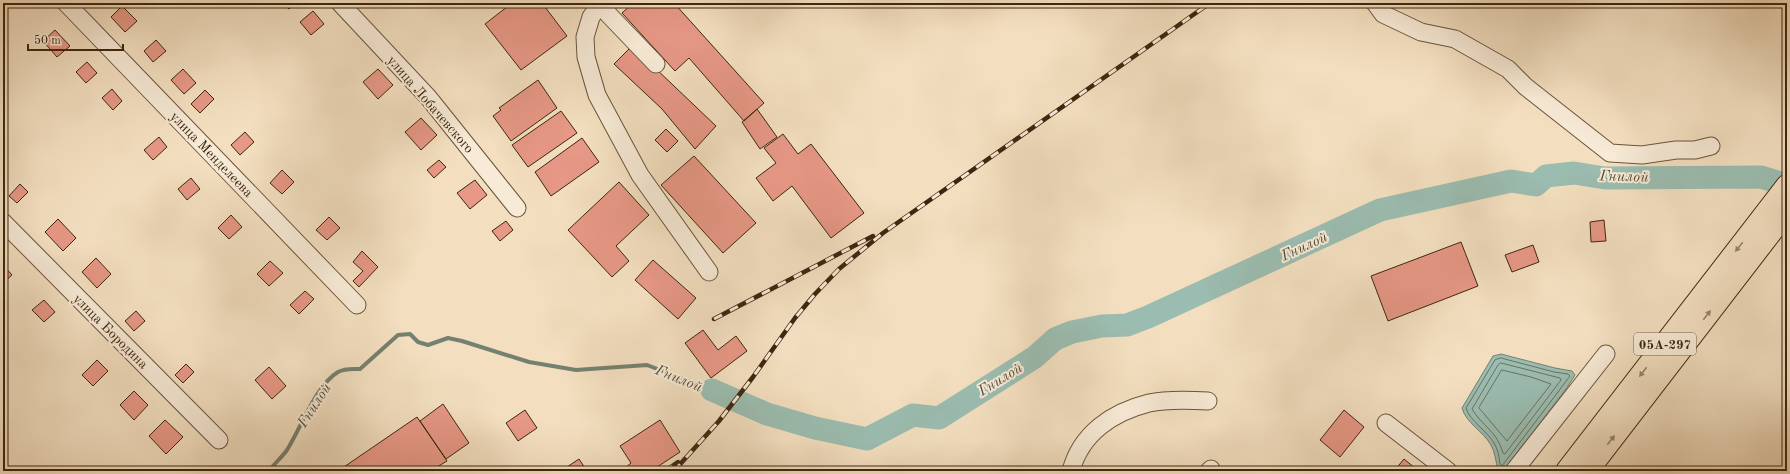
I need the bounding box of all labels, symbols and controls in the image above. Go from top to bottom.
scale bar [28,26,123,52]
text: 50 m [34,34,61,47]
street label: улица Лобачевского [384,53,476,156]
street label: улица Менделеева [167,109,255,200]
water label: Гнилой [1598,169,1649,186]
water label: Гнилой [1278,230,1331,265]
one-way arrow [1735,242,1744,253]
street label: улица Бородина [70,292,150,372]
one-way arrow [1703,309,1711,320]
road number: 05А-297 [1634,333,1696,355]
water label: Гнилой [975,361,1026,400]
water label: Гнилой [652,363,704,396]
one-way arrow [1639,367,1647,378]
water label: Гнилой [295,381,335,431]
one-way arrow [1606,435,1615,446]

